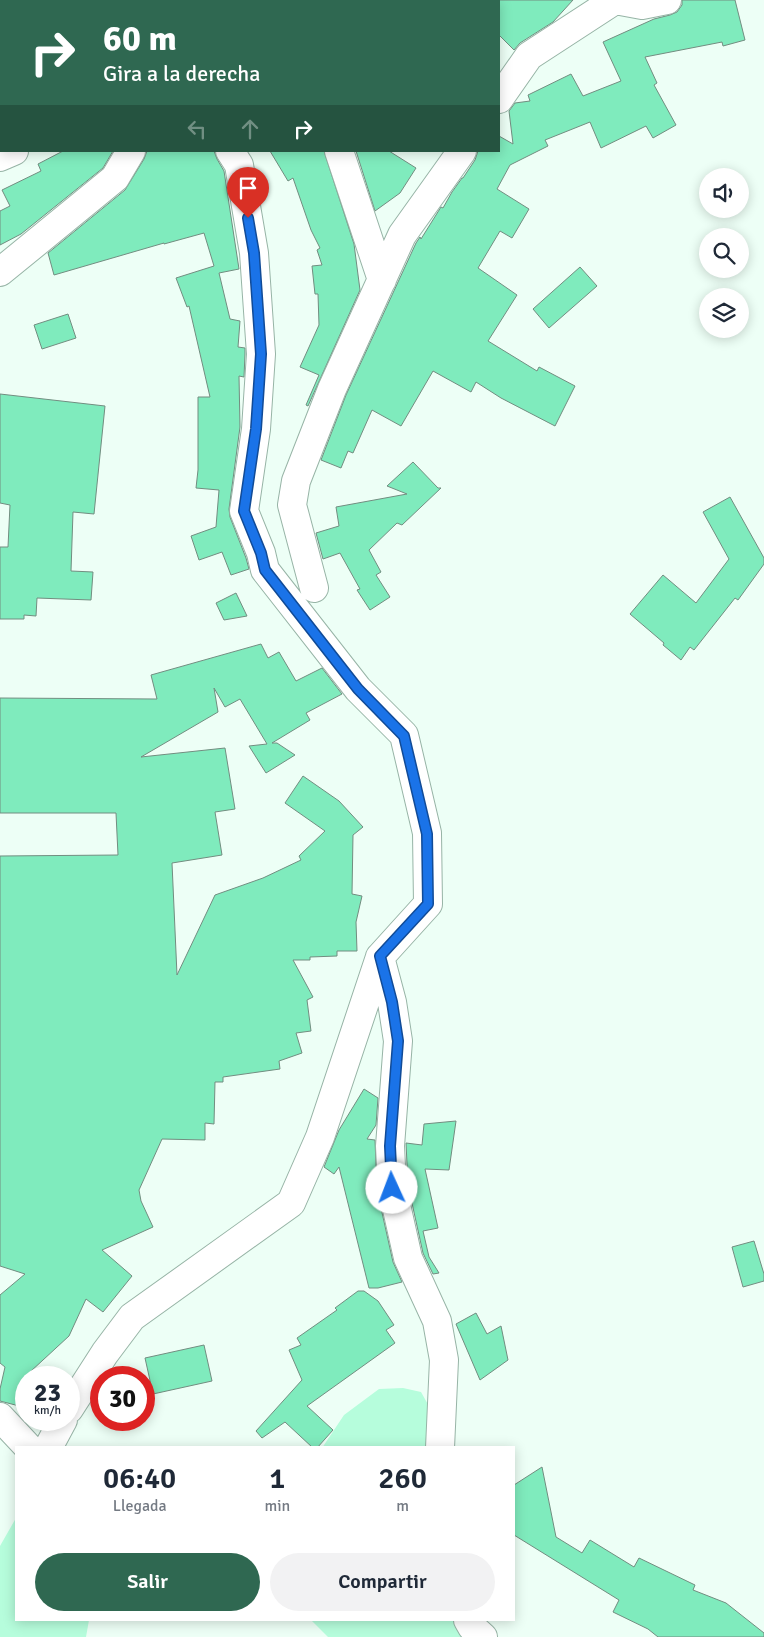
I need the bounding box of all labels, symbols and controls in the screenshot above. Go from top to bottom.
text: 60 m [103,17,177,60]
icon: right [20,20,85,85]
text: Gira a la derecha [103,60,260,87]
icon: left [183,115,211,143]
icon: ahead [236,115,264,143]
icon: right [289,115,317,143]
pin [227,167,269,218]
map controls [699,168,749,338]
button: sound [699,168,749,218]
icon: arrive [234,174,262,202]
button: search [699,228,749,278]
button: layers [699,288,749,338]
position arrow [365,1161,417,1213]
speed limit sign: 30 [90,1366,155,1431]
text: 23 [34,1377,61,1408]
text: km/h [34,1403,61,1418]
text: 06:40 [103,1460,176,1497]
text: 1 [269,1460,285,1497]
text: 260 [378,1460,427,1497]
text: Llegada [113,1496,167,1516]
text: min [264,1496,290,1516]
text: m [396,1496,409,1516]
button: Salir [35,1553,260,1611]
button: Compartir [270,1553,495,1611]

